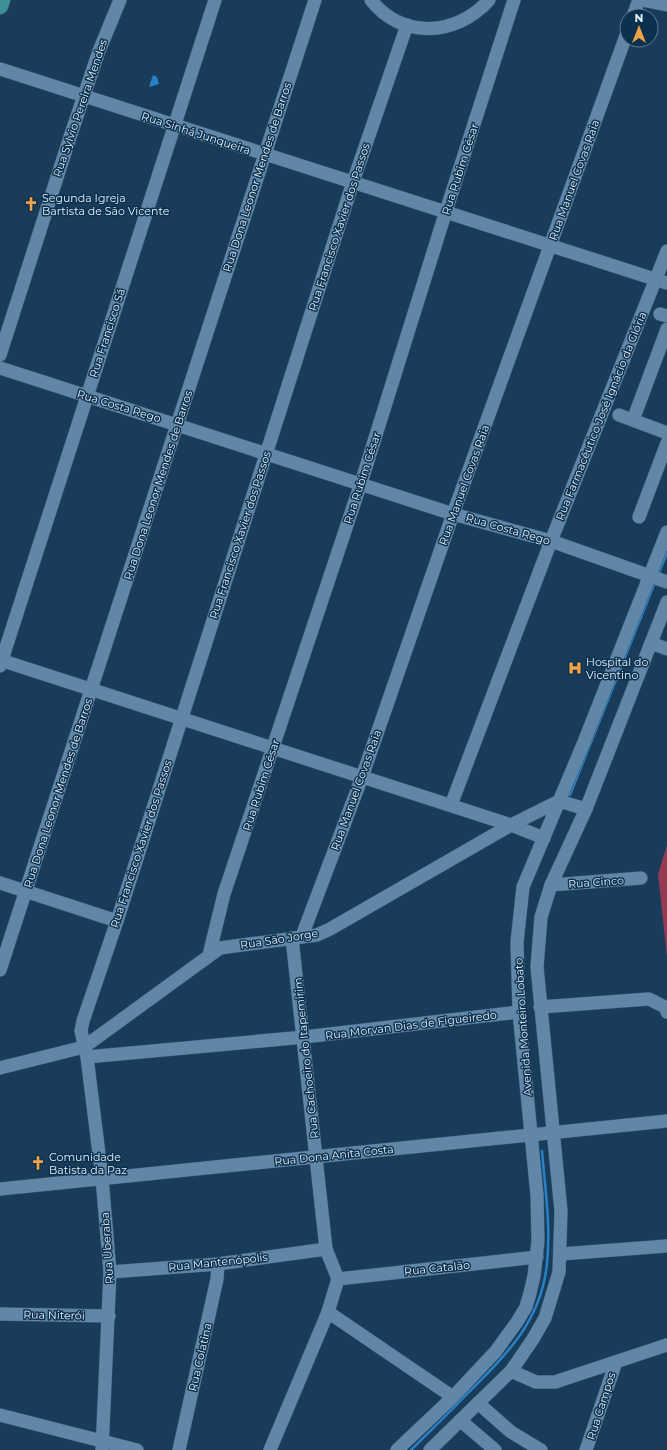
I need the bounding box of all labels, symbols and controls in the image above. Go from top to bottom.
north arrow [619,8,659,48]
text: N [635,11,643,25]
street label: Rua Sylvio Pereira Mendes [50,37,110,179]
street label: Rua Dona Leonor Mendes de Barros [220,80,295,274]
street label: Rua Sinhá Junqueira [140,109,252,157]
street label: Rua Manuel Covas Raia [546,118,602,242]
street label: Rua Rubim César [439,121,481,217]
street label: Rua Francisco Xavier dos Passos [305,141,373,313]
place label: Segunda Igreja Bartista de São Vicente [42,191,170,218]
church icon: Segunda Igreja Bartista de São Vicente [23,196,39,212]
street label: Rua Francisco Sá [86,287,128,379]
street label: Rua Farmacêutico José Ignácio da Glória [553,310,649,522]
street label: Rua Costa Rego [75,387,163,425]
street label: Rua Dona Leonor Mendes de Barros [121,388,196,582]
street label: Rua Manuel Covas Raia [436,423,492,547]
street label: Rua Rubim César [341,430,383,526]
street label: Rua Francisco Xavier dos Passos [206,449,274,621]
street label: Rua Costa Rego [464,510,552,548]
place label: Hospital do Vicentino [586,655,649,682]
hospital icon: Hospital do Vicentino [567,660,583,676]
street label: Rua Dona Leonor Mendes de Barros [21,696,96,890]
street label: Rua Manuel Covas Raia [328,728,384,852]
street label: Rua Rubim César [240,737,282,833]
street label: Rua Francisco Xavier dos Passos [107,758,175,930]
street label: Rua Cinco [568,873,624,891]
street label: Rua São Jorge [239,926,319,952]
street label: Avenida Monteiro Lobato [511,957,535,1097]
street label: Rua Cachoeiro do Itapemirim [291,977,321,1139]
street label: Rua Morvan Dias de Figueiredo [324,1008,498,1042]
street label: Rua Dona Anita Costa [274,1142,394,1168]
place label: Comunidade Batista da Paz [49,1150,127,1177]
church icon: Comunidade Batista da Paz [30,1155,46,1171]
street label: Rua Uberaba [98,1212,116,1284]
street label: Rua Mantenópolis [168,1250,269,1274]
street label: Rua Catalão [403,1258,471,1278]
street label: Rua Niterói [23,1307,85,1323]
street label: Rua Colatina [185,1321,215,1393]
street label: Rua Campos [583,1370,619,1442]

